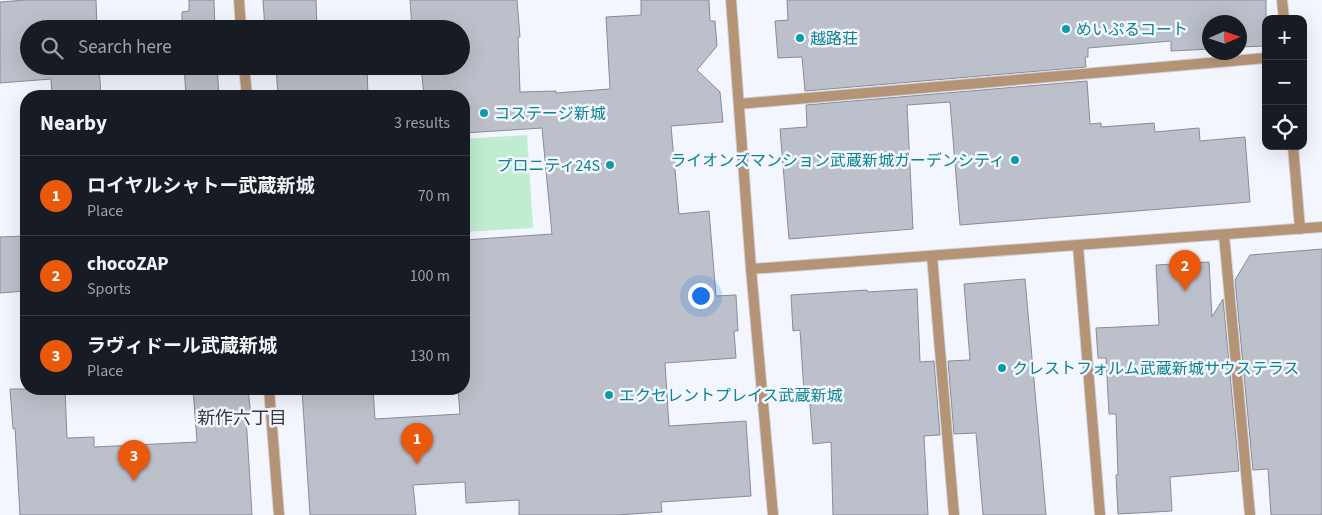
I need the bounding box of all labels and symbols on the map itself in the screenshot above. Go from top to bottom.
north arrow [1202,15,1247,60]
place label: めいぷるコート [1076,19,1188,41]
marker: めいぷるコート [1060,23,1072,35]
place label: 越路荘 [810,28,858,50]
marker: 越路荘 [794,32,806,44]
place label: コステージ新城 [494,103,606,125]
marker: コステージ新城 [478,107,490,119]
place label: ライオンズマンション武蔵新城ガーデンシティ [670,150,1005,172]
marker: ライオンズマンション武蔵新城ガーデンシティ [1009,154,1021,166]
place label: プロニティ24S [497,155,600,177]
marker: プロニティ24S [604,159,616,171]
pin: 2 [1169,250,1201,291]
your location [688,283,714,309]
place label: クレストフォルム武蔵新城サウステラス [1012,358,1299,380]
marker: クレストフォルム武蔵新城サウステラス [996,362,1008,374]
place label: エクセレントプレイス武蔵新城 [619,385,843,407]
marker: エクセレントプレイス武蔵新城 [603,389,615,401]
district label: 新作六丁目 [197,406,287,431]
pin: 1 [401,423,433,464]
pin: 3 [118,440,150,481]

